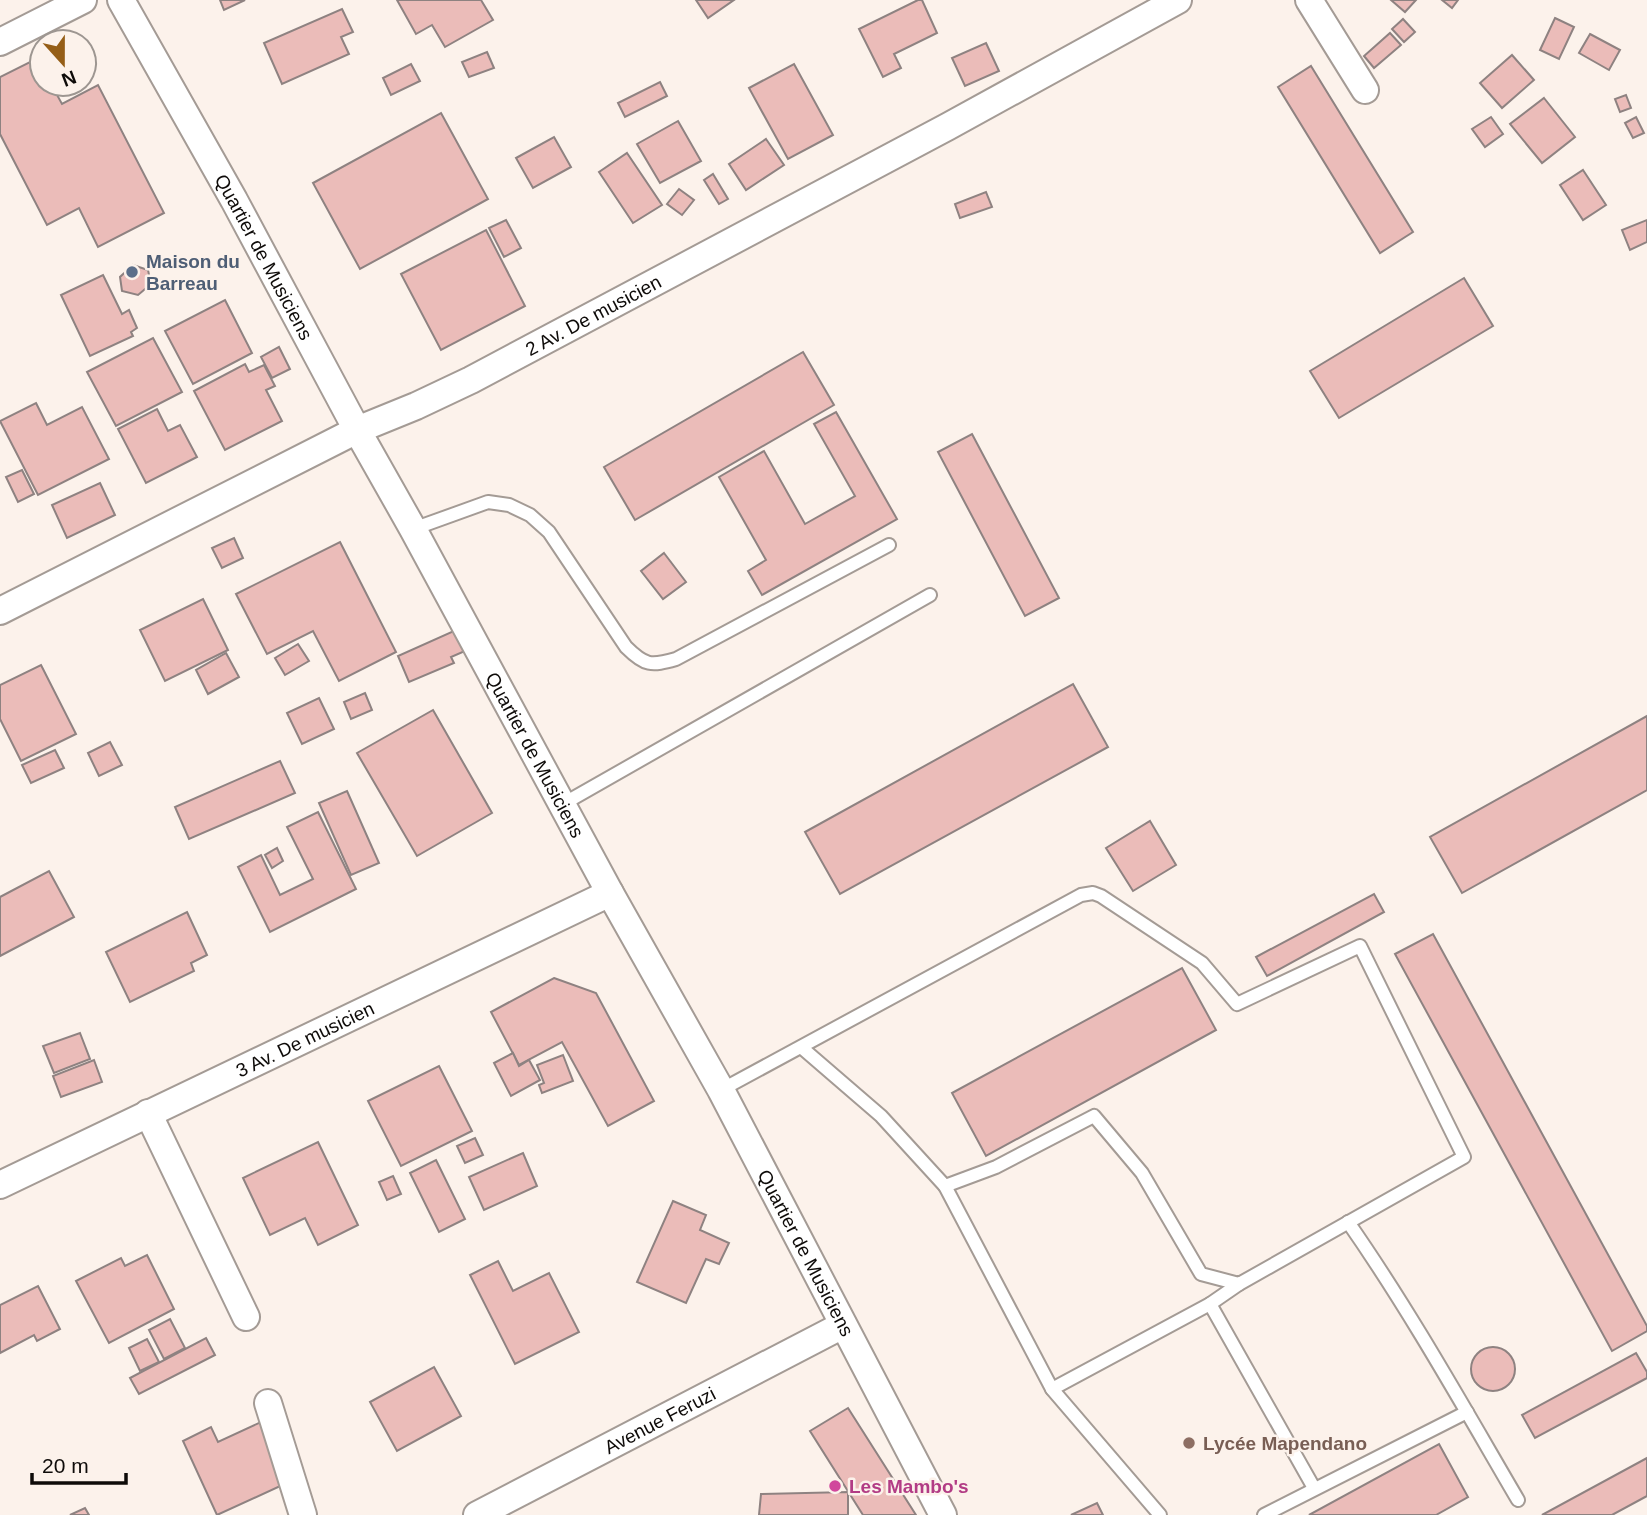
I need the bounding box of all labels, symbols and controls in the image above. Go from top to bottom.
north arrow [28,28,98,98]
text: N [59,66,79,91]
street label: Quartier de Musiciens [211,171,317,343]
place label: Maison du Barreau [146,251,240,294]
marker: Maison du Barreau [124,264,140,280]
street label: 2 Av. De musicien [522,271,665,360]
street label: Quartier de Musiciens [482,669,588,841]
street label: 3 Av. De musicien [233,998,377,1081]
street label: Quartier de Musiciens [753,1166,858,1340]
street label: Avenue Feruzi [601,1383,719,1458]
place label: Lycée Mapendano [1203,1433,1367,1454]
marker: Lycée Mapendano [1181,1435,1197,1451]
scale bar [32,1442,126,1486]
text: 20 m [42,1454,89,1477]
place label: Les Mambo's [849,1476,969,1497]
marker: Les Mambo's [827,1478,843,1494]

